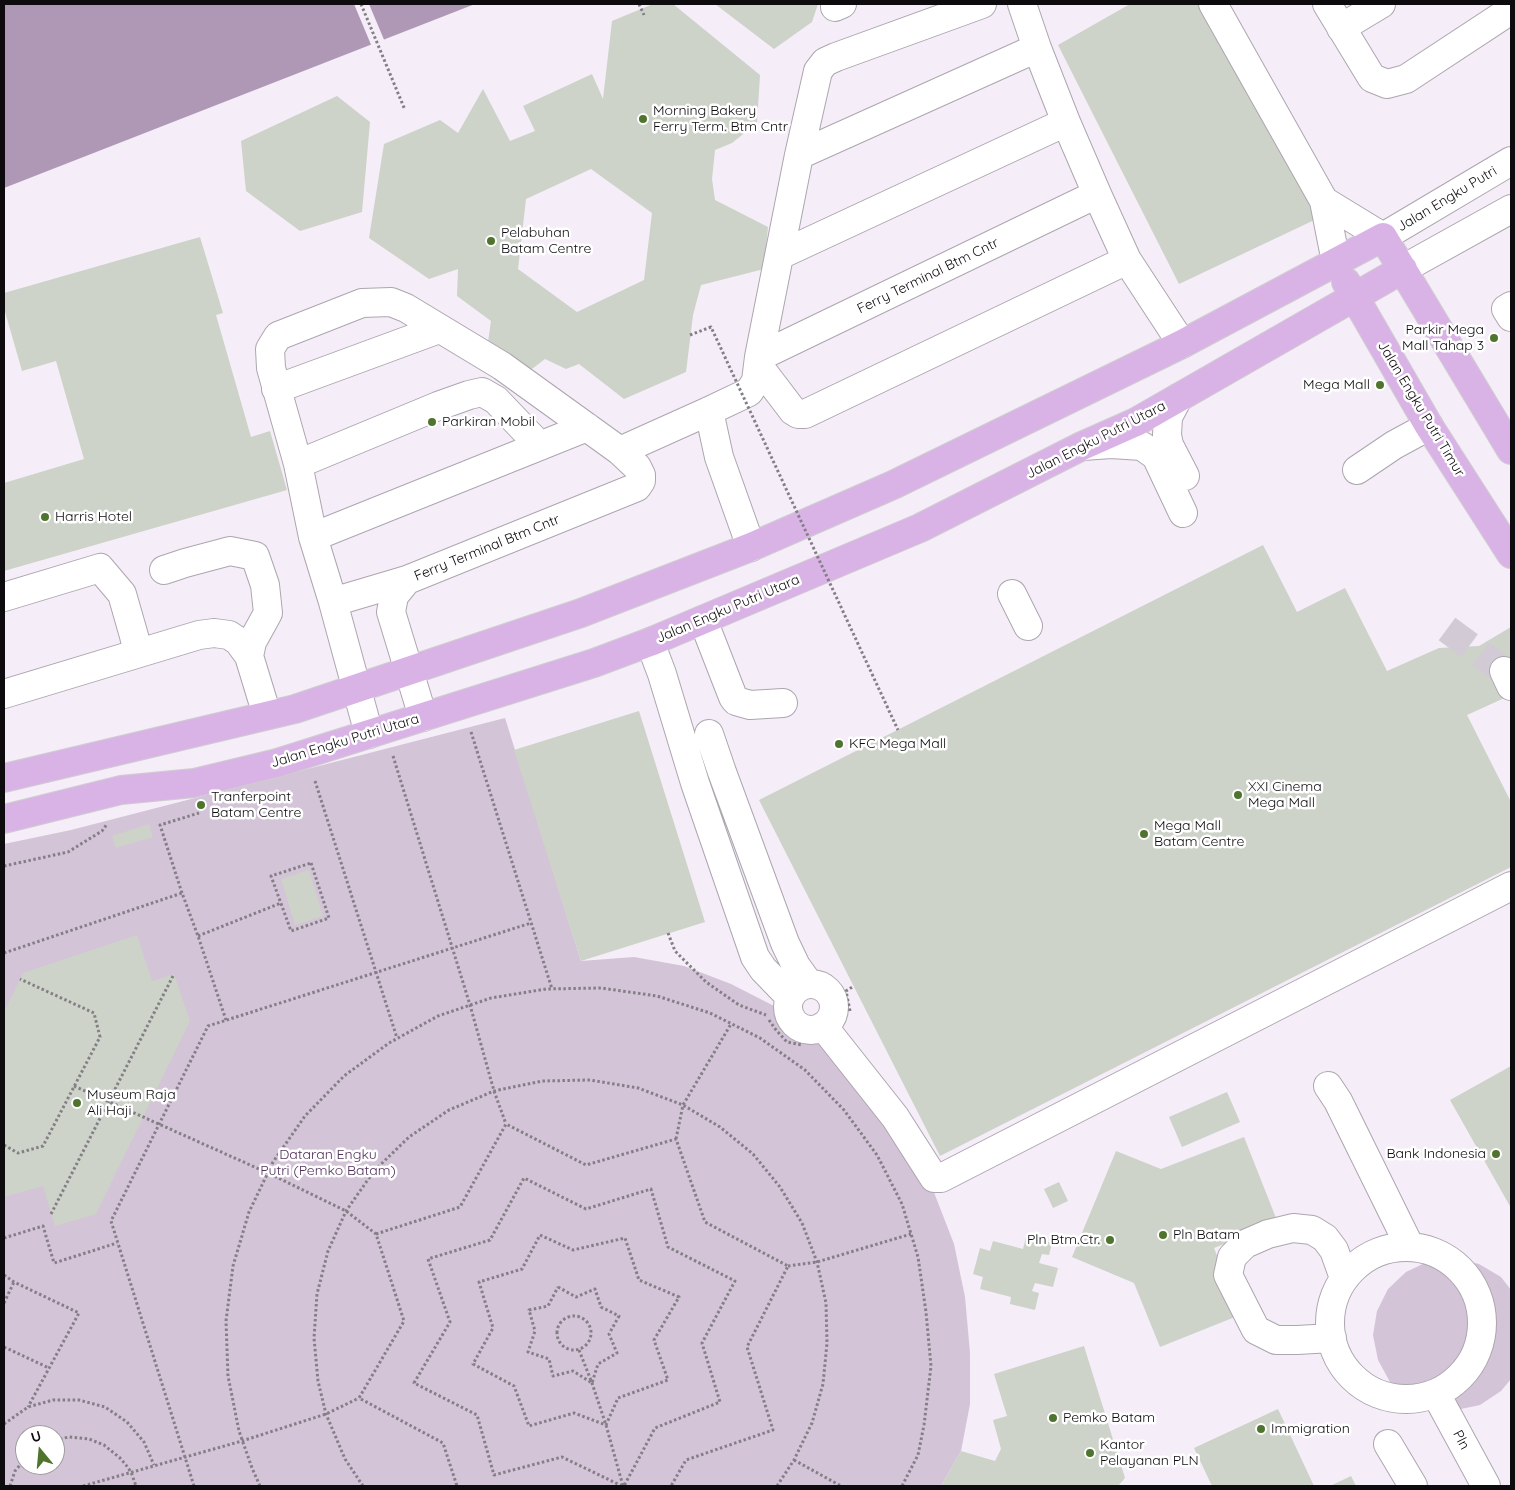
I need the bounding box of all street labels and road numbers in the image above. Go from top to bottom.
street label: Jalan Engku Putri [1394,163,1500,235]
street label: Ferry Terminal Btm Cntr [854,234,1002,318]
street label: Jalan Engku Putri Timur [1374,338,1468,480]
street label: Jalan Engku Putri Utara [1023,398,1169,482]
street label: Ferry Terminal Btm Cntr [412,511,562,585]
street label: Jalan Engku Putri Utara [654,571,802,647]
street label: Jalan Engku Putri Utara [269,710,421,772]
street label: Pln [1449,1427,1473,1453]

